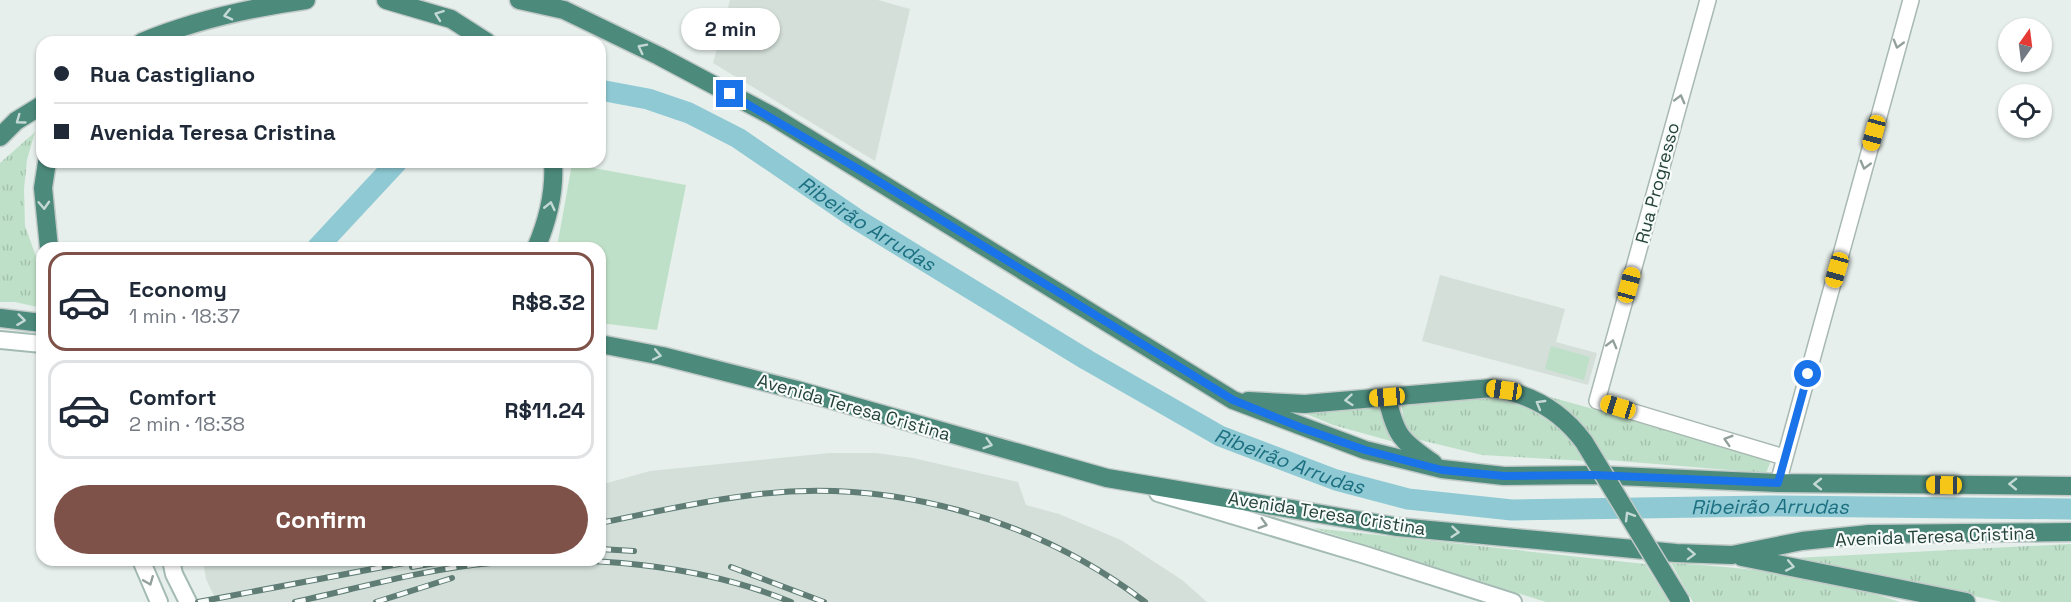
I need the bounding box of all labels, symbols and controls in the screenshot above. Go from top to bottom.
one-way arrow [223,7,233,20]
callout: 2 min [680,7,780,49]
one-way arrow [434,9,445,22]
text: 2 min [705,16,756,42]
north arrow [1998,18,2052,72]
map controls [1998,18,2052,138]
one-way arrow [1893,38,1905,49]
one-way arrow [637,43,648,55]
text: Rua Castigliano [90,60,255,88]
route end [716,80,743,107]
button: locate [1998,84,2052,138]
one-way arrow [1672,94,1685,104]
one-way arrow [16,113,27,124]
car [1861,113,1887,153]
text: Avenida Teresa Cristina [90,118,336,146]
street label: Rua Progresso [1630,120,1684,246]
one-way arrow [1860,159,1872,170]
water label: Ribeirão Arrudas [793,170,941,278]
one-way arrow [38,200,51,209]
one-way arrow [542,201,555,211]
car [1823,250,1851,290]
car [1616,265,1642,305]
icon: car [57,275,111,329]
text: Economy [129,275,227,303]
text: R$8.32 [512,288,585,316]
text: 1 min · 18:37 [129,303,240,329]
one-way arrow [16,313,26,326]
one-way arrow [1605,339,1618,349]
one-way arrow [652,348,662,361]
route start [1794,360,1821,387]
street label: Avenida Teresa Cristina [755,368,953,446]
car [1485,379,1523,401]
icon: car [57,383,111,437]
text: Comfort [129,383,217,411]
car [1368,386,1406,408]
one-way arrow [1344,393,1354,406]
car [1598,393,1638,421]
text: R$11.24 [505,396,585,424]
one-way arrow [1536,399,1546,411]
text: 2 min · 18:38 [129,411,245,437]
water label: Ribeirão Arrudas [1211,422,1368,500]
one-way arrow [1723,435,1734,447]
one-way arrow [982,437,992,449]
car [1926,476,1962,494]
one-way arrow [1813,478,1822,490]
one-way arrow [2008,478,2017,490]
button: Confirm [54,485,588,554]
street label: Avenida Teresa Cristina [1227,486,1427,540]
water label: Ribeirão Arrudas [1691,493,1850,520]
one-way arrow [1625,512,1636,522]
one-way arrow [1257,517,1268,529]
street label: Avenida Teresa Cristina [1835,521,2035,551]
one-way arrow [1450,525,1459,538]
one-way arrow [1686,547,1695,560]
one-way arrow [1784,559,1794,572]
one-way arrow [142,575,155,586]

